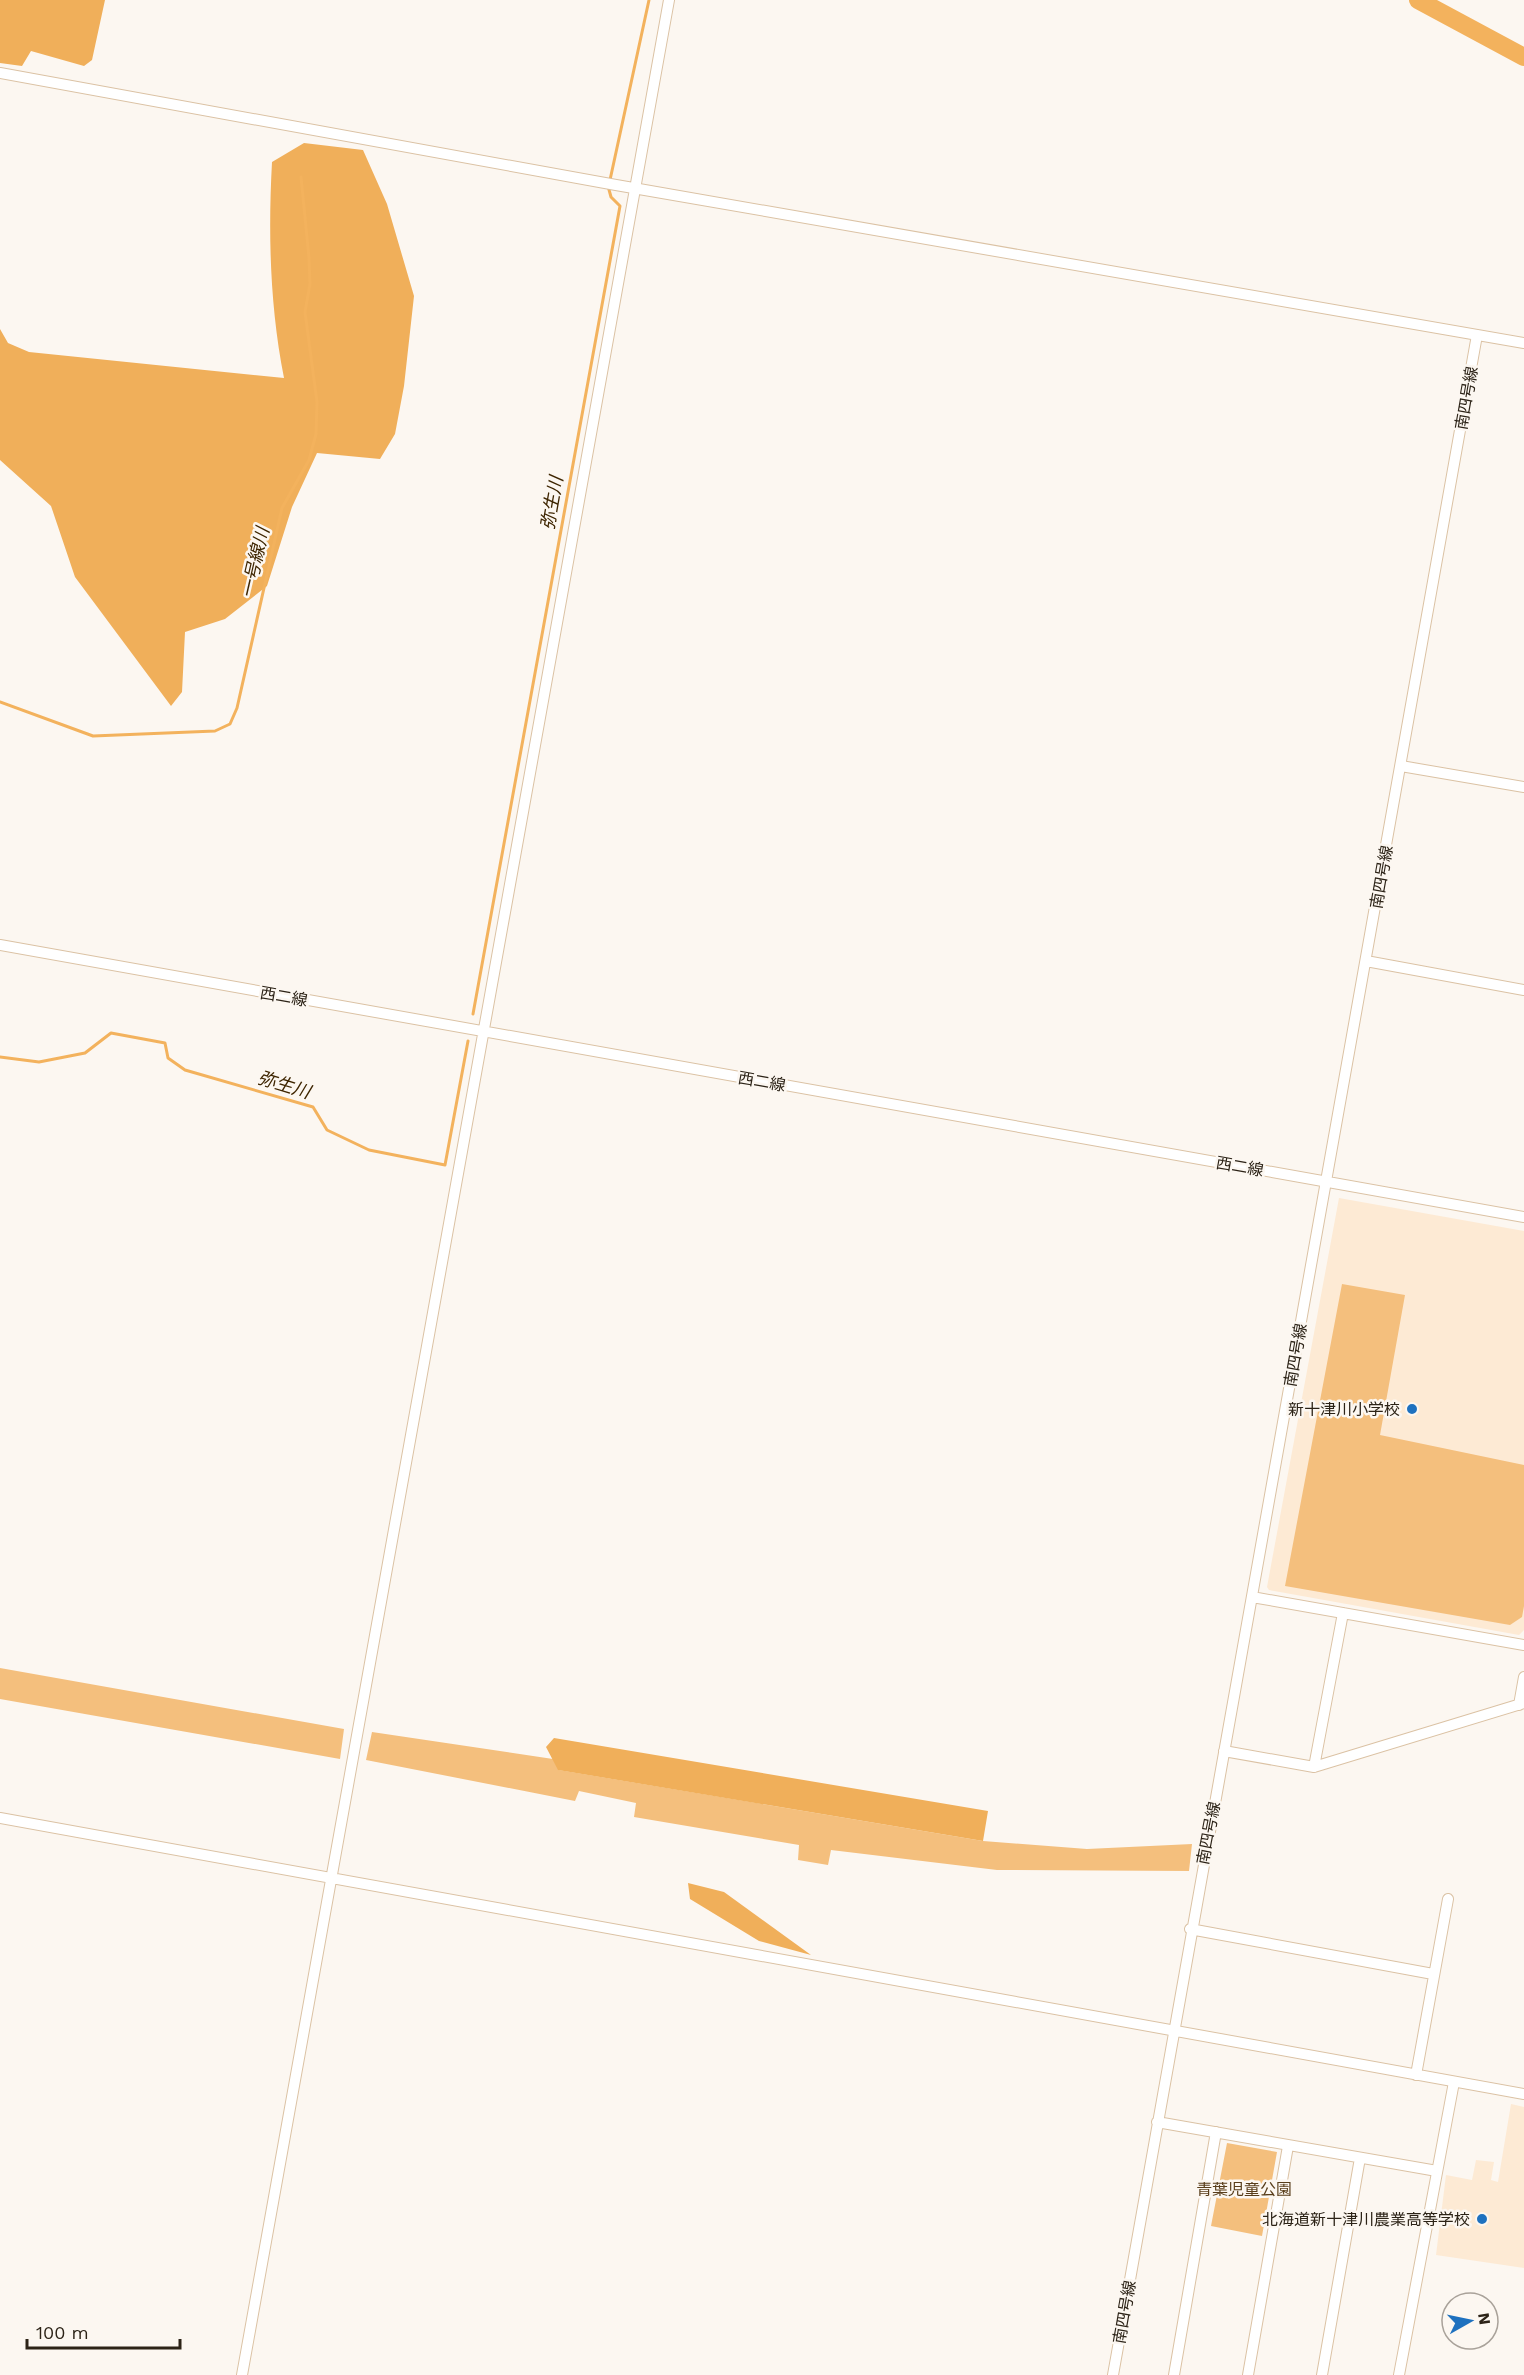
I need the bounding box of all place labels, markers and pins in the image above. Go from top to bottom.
place label: 新十津川小学校 [1288,1400,1400,1419]
marker: 新十津川小学校 [1405,1402,1419,1416]
place label: 北海道新十津川農業高等学校 [1262,2210,1470,2229]
marker: 北海道新十津川農業高等学校 [1475,2212,1489,2226]

